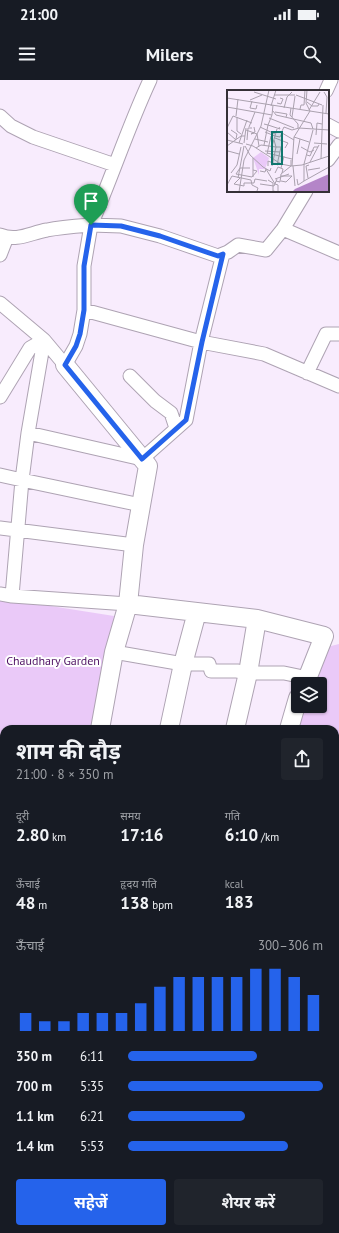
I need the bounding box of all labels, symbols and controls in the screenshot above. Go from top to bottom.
text: 21:00 [20,5,58,24]
icon: menu [16,43,38,65]
text: Milers [146,43,193,66]
icon: search [301,43,323,65]
inset map [227,90,329,192]
pin [74,184,108,225]
icon: arrive [80,190,102,212]
park label: Chaudhary Garden [6,653,100,668]
map controls [291,677,327,713]
button: layers [291,677,327,713]
text: शाम की दौड़ [16,737,121,765]
button: share [281,738,323,780]
text: 21:00 · 8 × 350 m [16,766,113,783]
text: दूरी [16,809,29,823]
text: समय [120,809,141,823]
text: गति [225,809,240,823]
text: 2.80 [16,824,49,846]
text: 17:16 [120,824,163,846]
text: 6:10 [225,824,258,846]
text: km [49,830,66,844]
text: /km [258,830,279,844]
text: ऊँचाई [16,877,40,891]
text: हृदय गति [120,877,157,891]
text: kcal [225,877,243,891]
text: 183 [225,891,254,913]
text: 48 [16,892,35,914]
text: 138 [120,892,149,914]
text: m [35,898,47,912]
text: bpm [149,898,173,912]
text: ऊँचाई [16,937,44,954]
text: 300–306 m [258,937,323,954]
text: 350 m [16,1048,52,1065]
text: 6:11 [80,1048,104,1065]
text: 700 m [16,1078,52,1095]
text: 5:35 [80,1078,104,1095]
text: 1.1 km [16,1108,54,1125]
text: 6:21 [80,1108,104,1125]
text: 1.4 km [16,1138,54,1155]
text: 5:53 [80,1138,104,1155]
button: सहेजें [16,1179,166,1225]
button: शेयर करें [174,1179,323,1225]

